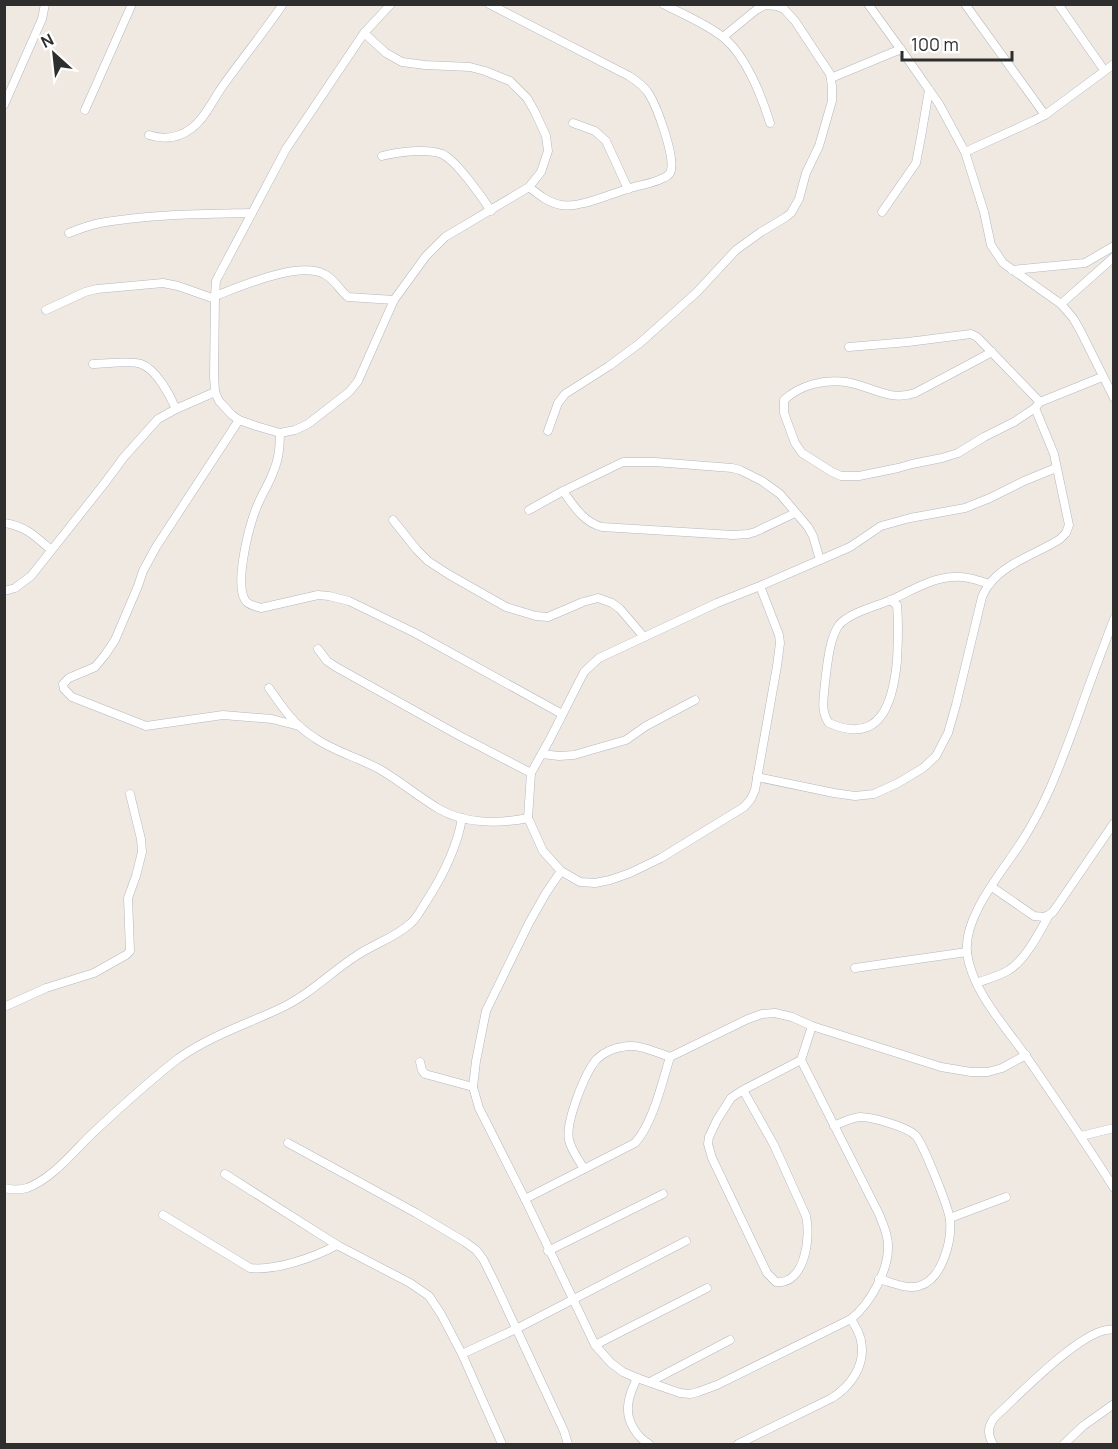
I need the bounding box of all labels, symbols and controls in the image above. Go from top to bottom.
north arrow [24,24,84,84]
scale bar [902,24,1012,62]
text: N [37,28,57,53]
text: 100 m [911,32,959,56]

